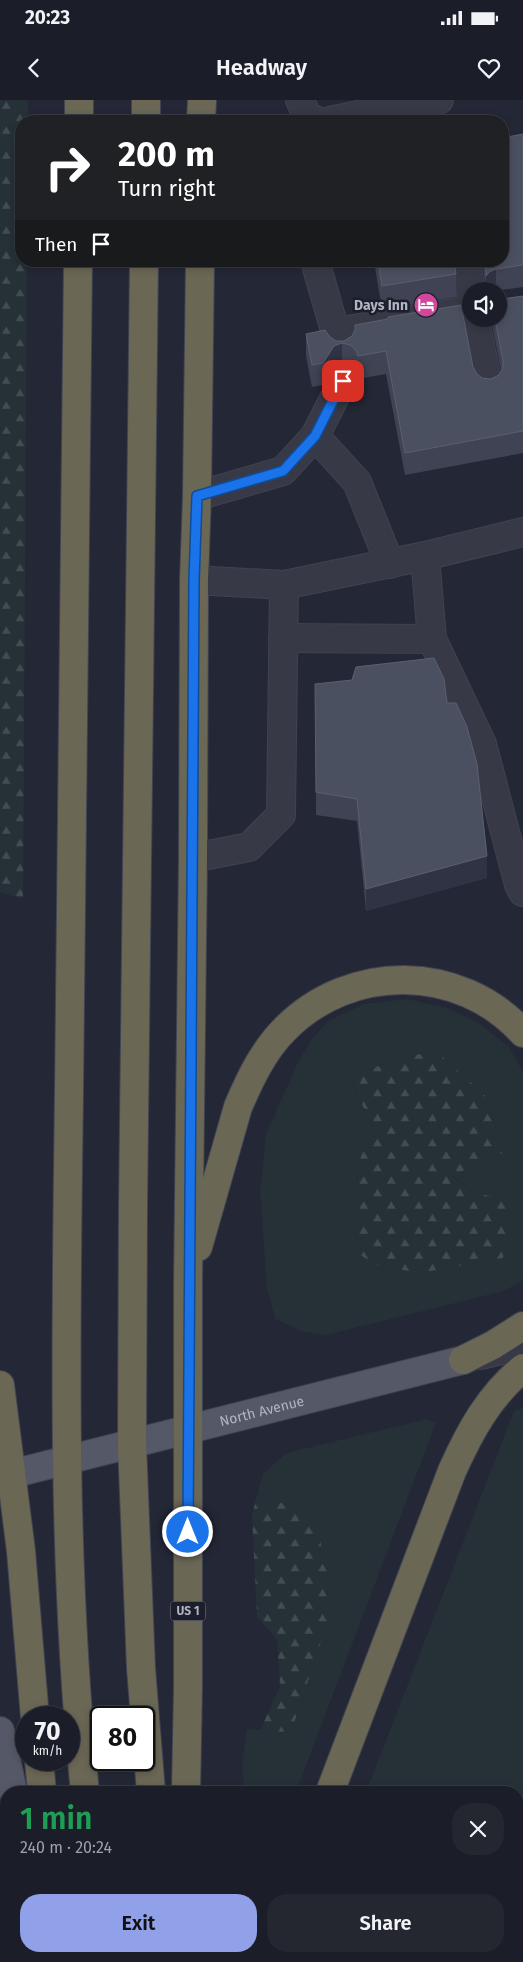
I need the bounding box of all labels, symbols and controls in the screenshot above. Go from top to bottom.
text: 20:23 [25,6,70,29]
icon: back [20,54,48,82]
text: Headway [216,54,307,81]
icon: heart [475,54,503,82]
text: 200 m [118,133,215,175]
icon: right [35,135,100,200]
text: Turn right [118,175,215,202]
icon: arrive [87,230,115,258]
text: Then [35,233,77,256]
map controls [462,282,507,327]
button: sound [462,282,507,327]
hotel icon: Days Inn [413,292,439,318]
place label: Days Inn [354,297,408,314]
pin [322,360,364,402]
icon: arrive [329,367,357,395]
street label: North Avenue [218,1392,306,1430]
position arrow [161,1505,213,1557]
road number: US 1 [170,1602,206,1620]
speed limit sign: 80 [90,1706,155,1771]
text: 70 [34,1717,61,1747]
text: km/h [33,1744,62,1758]
text: 1 min [20,1801,92,1837]
button: close [452,1803,504,1855]
text: 240 m · 20:24 [20,1838,112,1857]
button: Exit [20,1894,257,1952]
button: Share [267,1894,504,1952]

